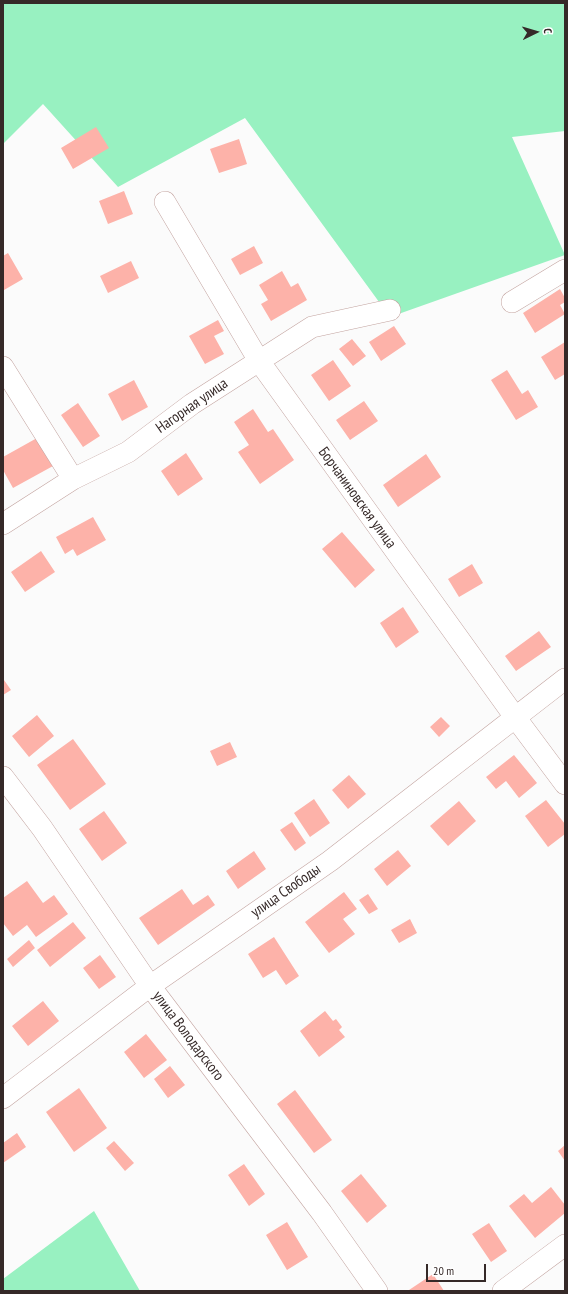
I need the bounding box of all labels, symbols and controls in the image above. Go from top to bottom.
north arrow [516,12,556,52]
text: С [541,28,555,34]
street label: Нагорная улица [153,375,231,437]
street label: Борчаниновская улица [314,444,400,552]
street label: улица Свободы [248,860,324,922]
street label: улица Володарского [148,988,228,1084]
scale bar [428,1256,488,1282]
text: 20 m [433,1263,454,1278]

